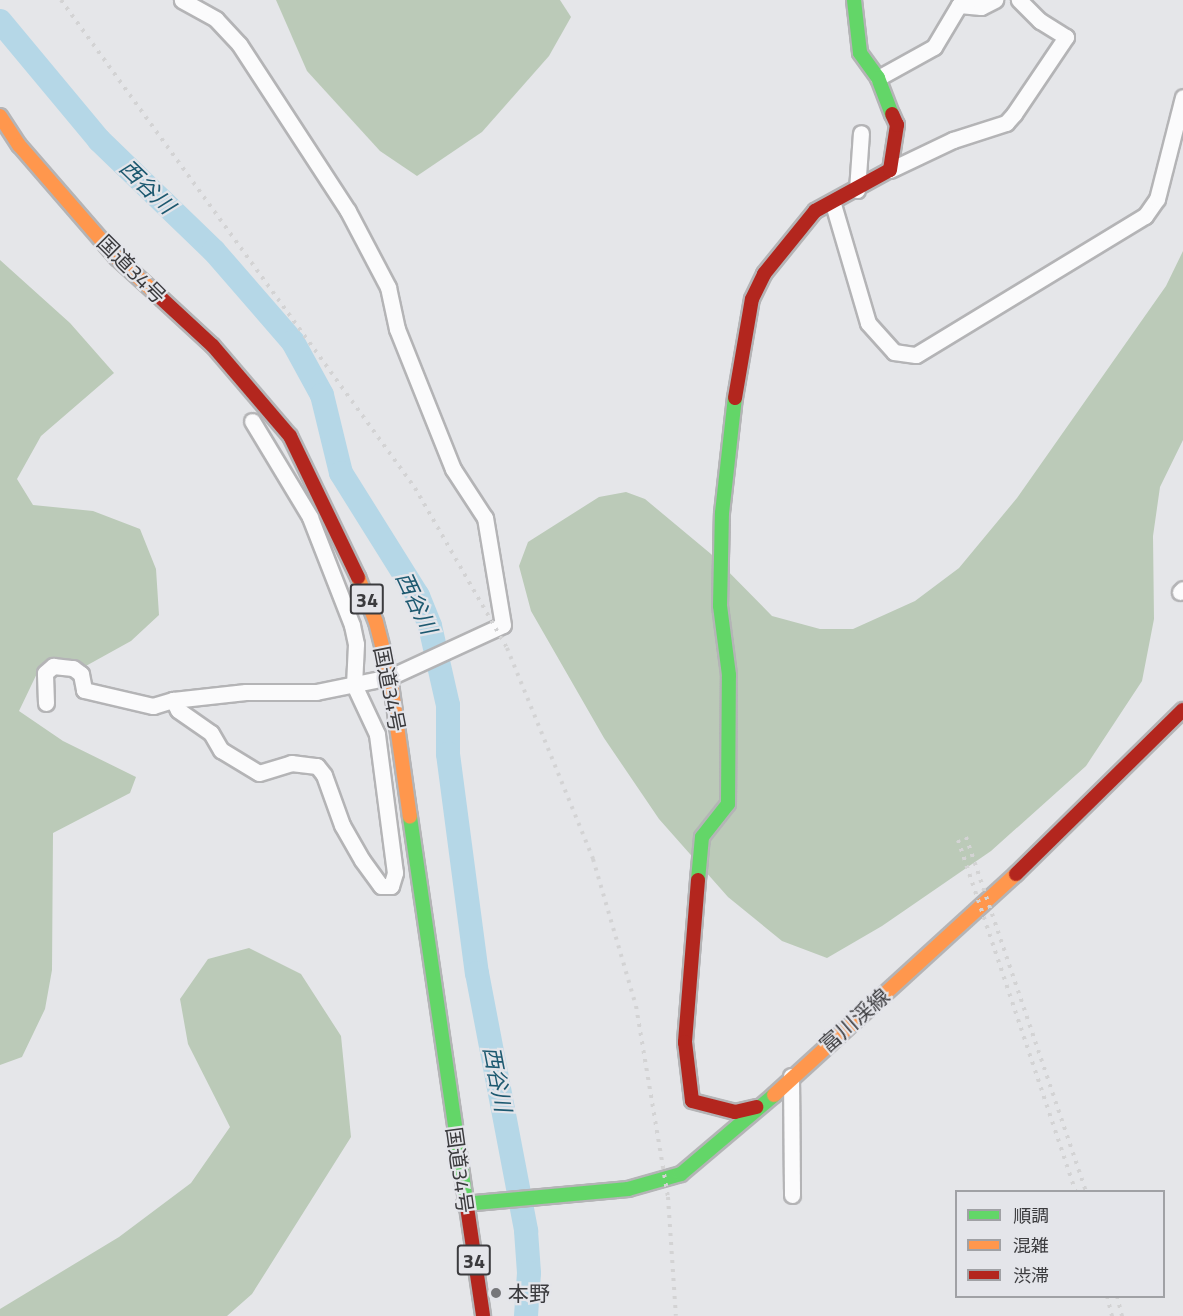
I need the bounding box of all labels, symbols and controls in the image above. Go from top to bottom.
water label: 西谷川 [114,155,180,219]
street label: 国道34号 [93,230,171,308]
water label: 西谷川 [390,568,442,638]
road number: 34 [349,582,385,616]
street label: 国道34号 [369,644,411,734]
street label: 富川渓線 [814,983,894,1057]
water label: 西谷川 [478,1044,516,1114]
street label: 国道34号 [442,1125,478,1215]
legend [955,1190,1165,1298]
text: 順調 [1013,1202,1049,1229]
text: 混雑 [1013,1232,1049,1259]
road number: 34 [456,1243,492,1277]
text: 渋滞 [1013,1262,1049,1289]
place label: 本野 [508,1280,550,1306]
marker: 本野 [489,1286,503,1300]

